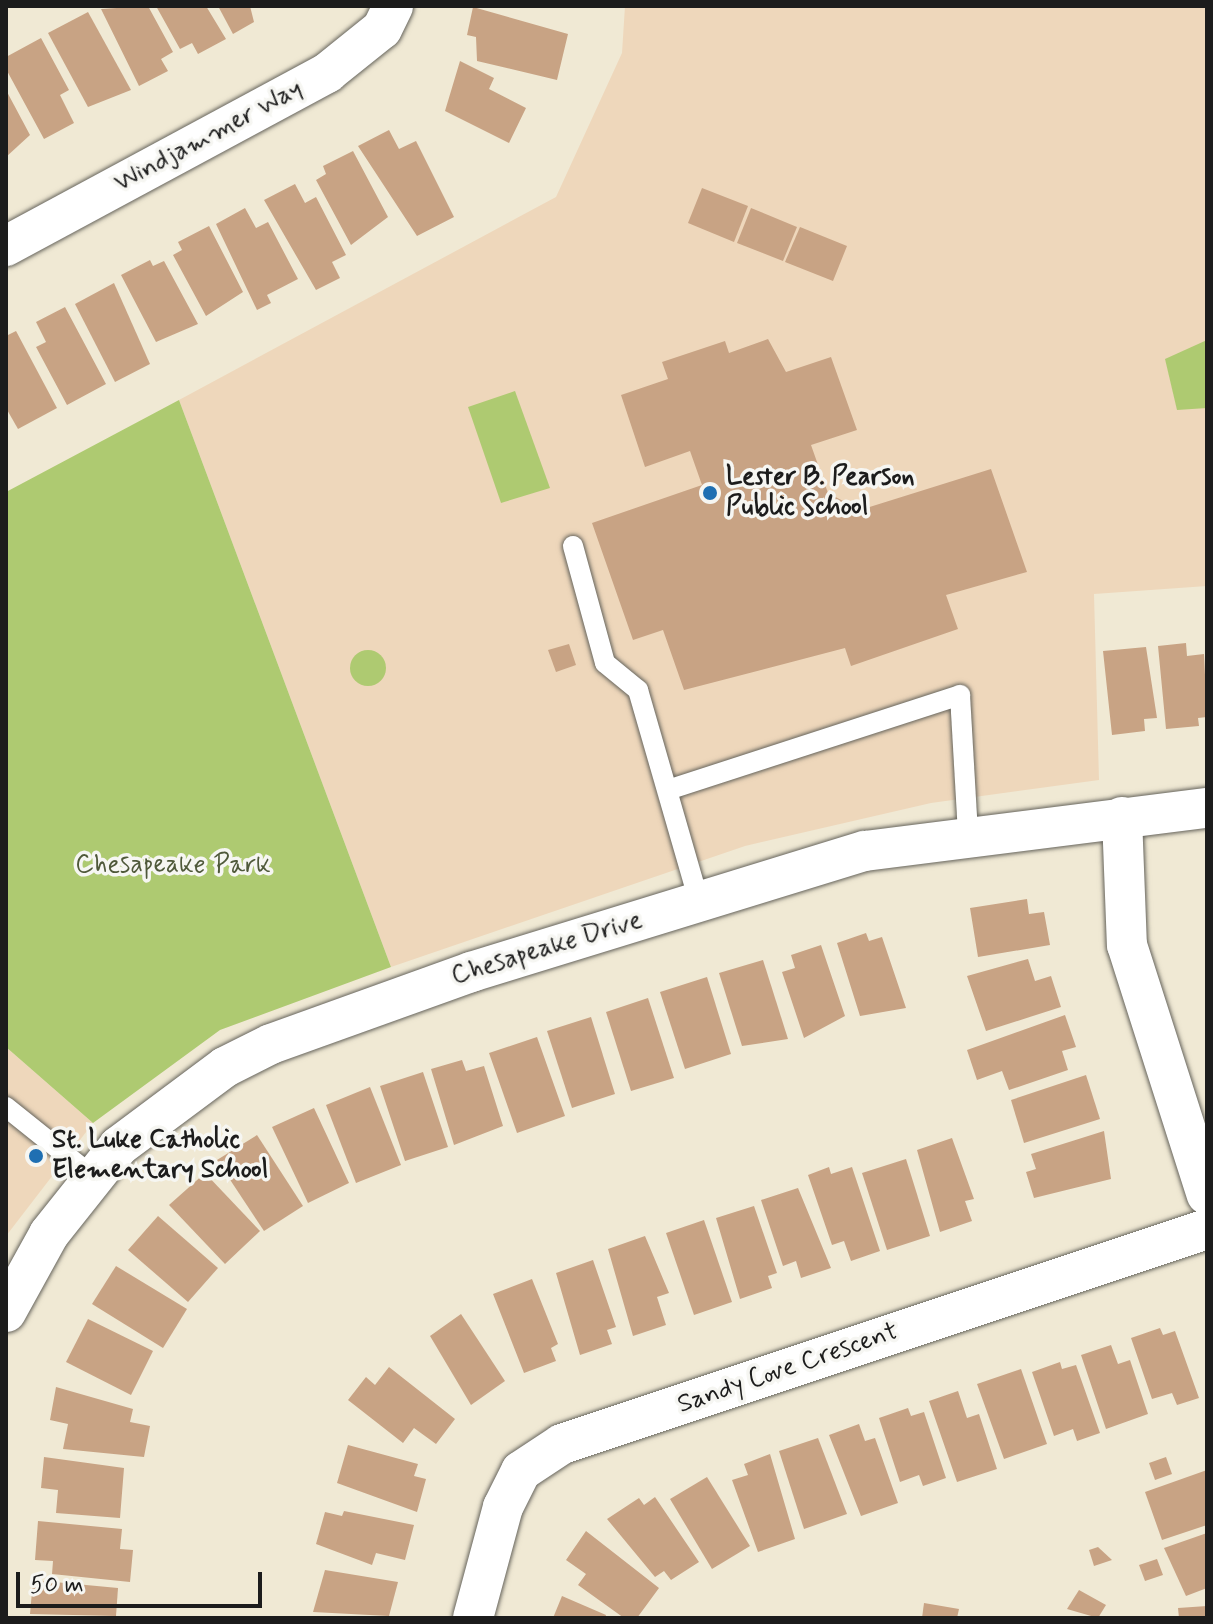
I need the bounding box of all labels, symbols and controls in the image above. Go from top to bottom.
street label: Windjammer Way [108,73,310,201]
place label: Lester B. Pearson Public School [726,462,915,524]
marker: Lester B. Pearson Public School [701,484,719,502]
park label: Chesapeake Park [78,850,268,882]
street label: Chesapeake Drive [449,906,645,992]
place label: St. Luke Catholic Elementary School [52,1125,268,1186]
marker: St. Luke Catholic Elementary School [27,1147,45,1165]
street label: Sandy Cove Crescent [673,1316,903,1422]
scale bar [20,1556,266,1606]
text: 50 m [30,1570,84,1601]

